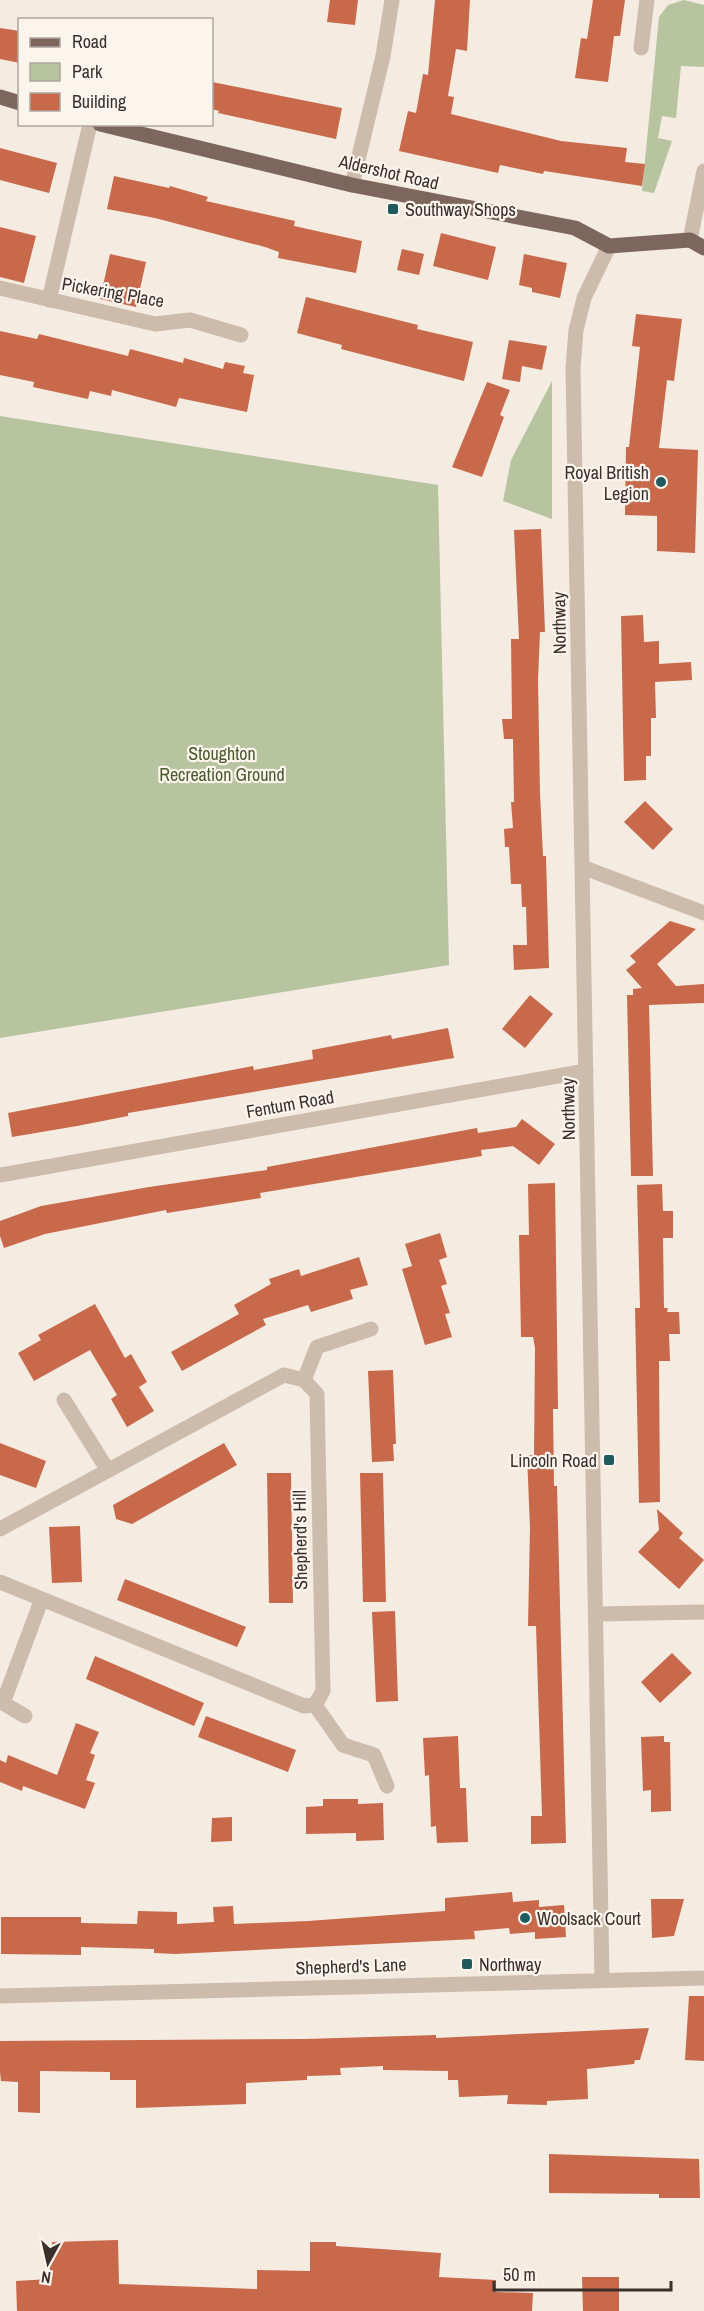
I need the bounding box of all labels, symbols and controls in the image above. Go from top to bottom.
legend [18,18,213,126]
text: Road [72,29,107,54]
text: Park [72,59,103,84]
text: Building [72,89,127,114]
street label: Aldershot Road [336,148,441,196]
place label: Southway Shops [405,197,516,222]
marker: Southway Shops [386,202,400,216]
street label: Pickering Place [60,271,166,313]
place label: Royal British Legion [565,460,649,506]
marker: Royal British Legion [654,475,668,489]
street label: Northway [546,591,572,654]
park label: Stoughton Recreation Ground [159,741,285,787]
street label: Northway [555,1077,581,1140]
street label: Fentum Road [244,1084,336,1124]
place label: Lincoln Road [510,1448,597,1473]
marker: Lincoln Road [602,1453,616,1467]
street label: Shepherd's Hill [287,1490,313,1590]
place label: Woolsack Court [537,1906,641,1931]
marker: Woolsack Court [518,1911,532,1925]
street label: Shepherd's Lane [295,1952,407,1980]
place label: Northway [479,1952,542,1977]
marker: Northway [460,1957,474,1971]
north arrow [18,2233,78,2293]
scale bar [494,2254,671,2292]
text: 50 m [503,2262,536,2287]
text: N [40,2266,52,2289]

